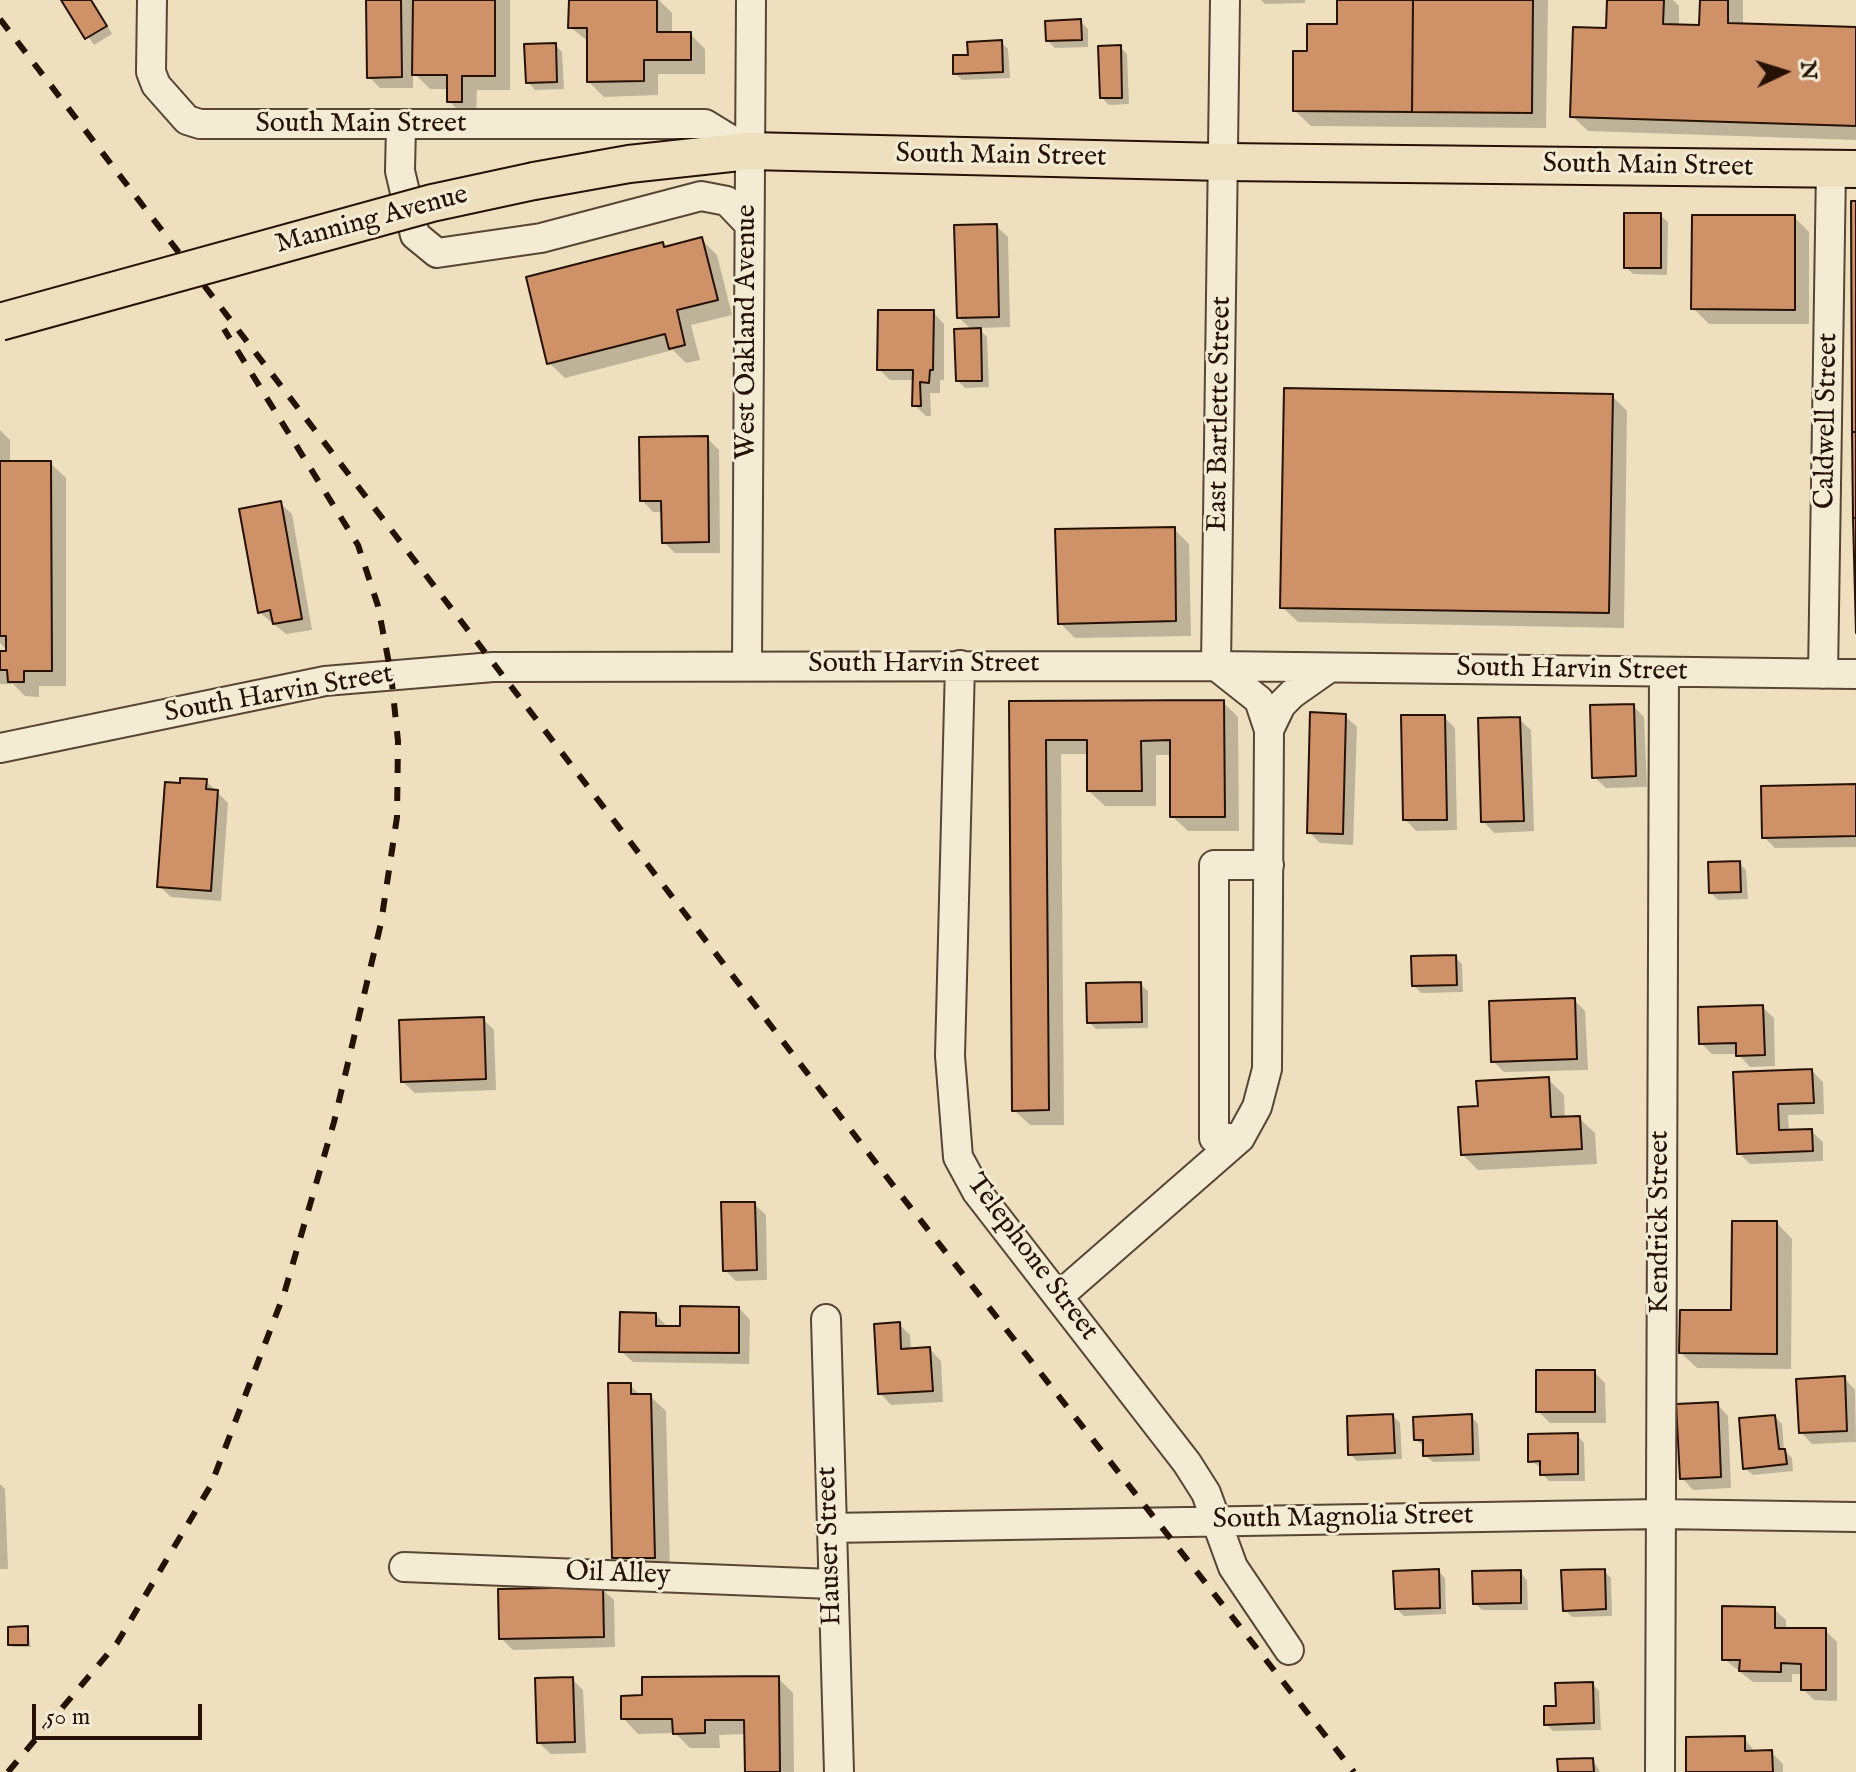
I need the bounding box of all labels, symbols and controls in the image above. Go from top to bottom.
north arrow [1744,32,1824,112]
text: N [1793,60,1823,81]
street label: South Main Street [256,108,466,142]
street label: South Main Street [895,138,1107,176]
street label: South Main Street [1542,148,1754,186]
street label: Manning Avenue [272,179,472,263]
street label: West Oakland Avenue [731,204,765,460]
street label: East Bartlette Street [1202,296,1240,532]
street label: Caldwell Street [1810,332,1846,510]
street label: South Harvin Street [808,648,1040,682]
street label: South Harvin Street [1456,652,1688,690]
street label: South Harvin Street [162,658,396,732]
street label: Kendrick Street [1644,1130,1678,1314]
street label: Telephone Street [958,1168,1104,1348]
street label: Hauser Street [811,1466,851,1626]
street label: South Magnolia Street [1212,1500,1474,1538]
street label: Oil Alley [565,1556,671,1594]
scale bar [36,1688,206,1738]
text: 50 m [46,1702,90,1733]

